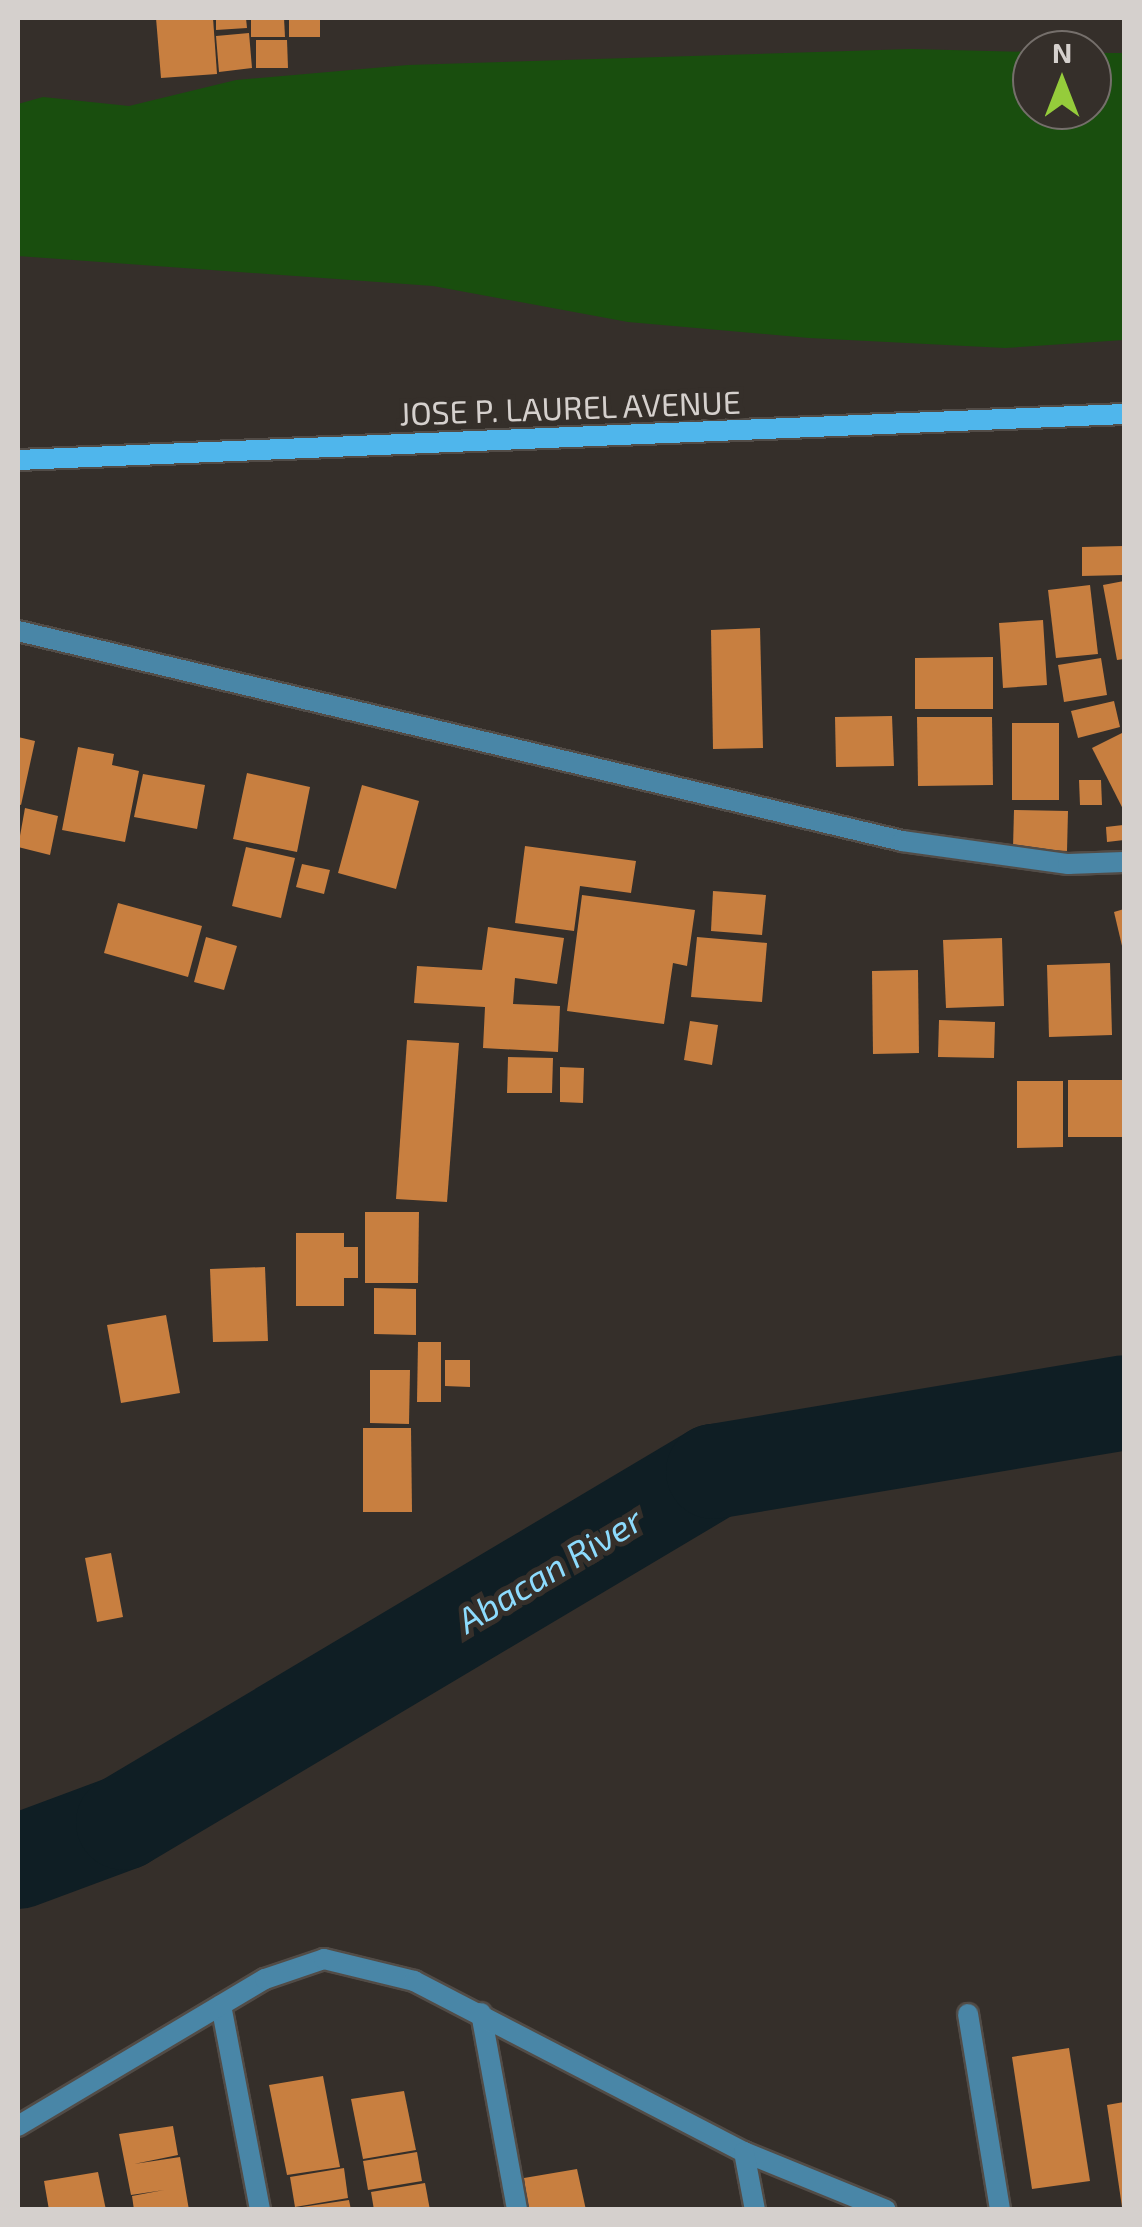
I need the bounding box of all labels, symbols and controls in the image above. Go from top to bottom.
north arrow [1012,30,1112,130]
text: N [1052,35,1072,69]
street label: JOSE P. LAUREL AVENUE [398,382,742,432]
water label: Abacan River [449,1497,649,1641]

